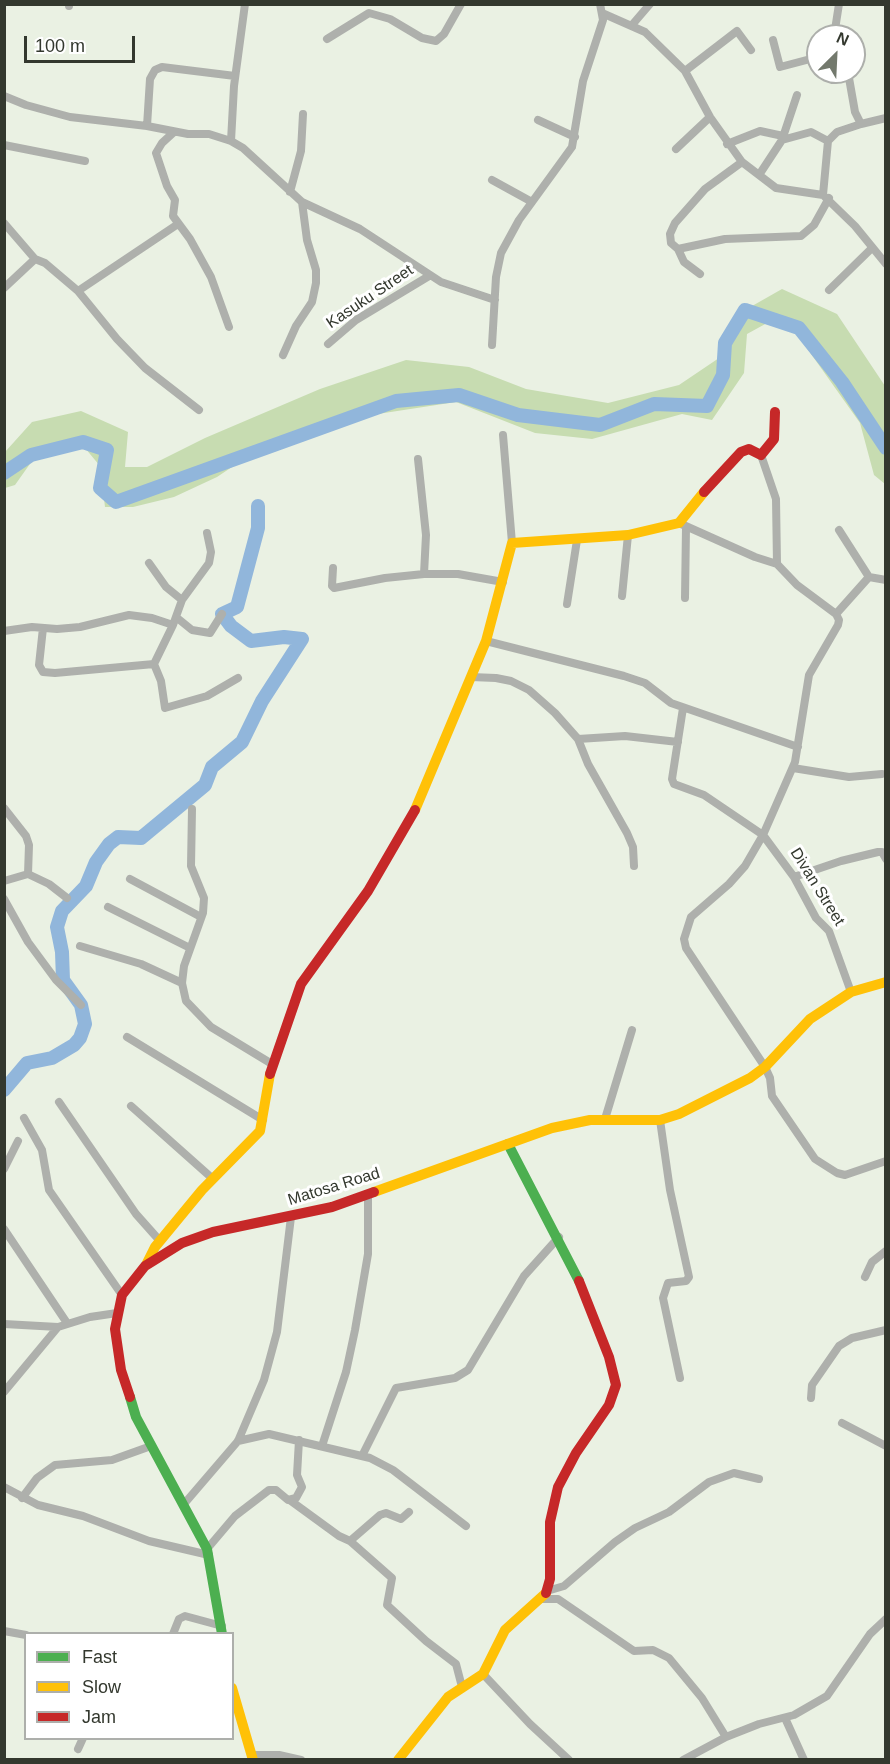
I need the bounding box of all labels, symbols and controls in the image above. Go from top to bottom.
scale bar [27,24,138,62]
north arrow [806,24,866,84]
text: N [834,29,851,49]
text: 100 m [35,36,85,56]
street label: Kasuku Street [323,261,417,333]
street label: Divan Street [786,845,848,929]
street label: Matosa Road [286,1164,382,1210]
legend [24,1632,234,1740]
text: Fast [82,1647,117,1667]
text: Slow [82,1677,121,1697]
text: Jam [82,1707,116,1727]

